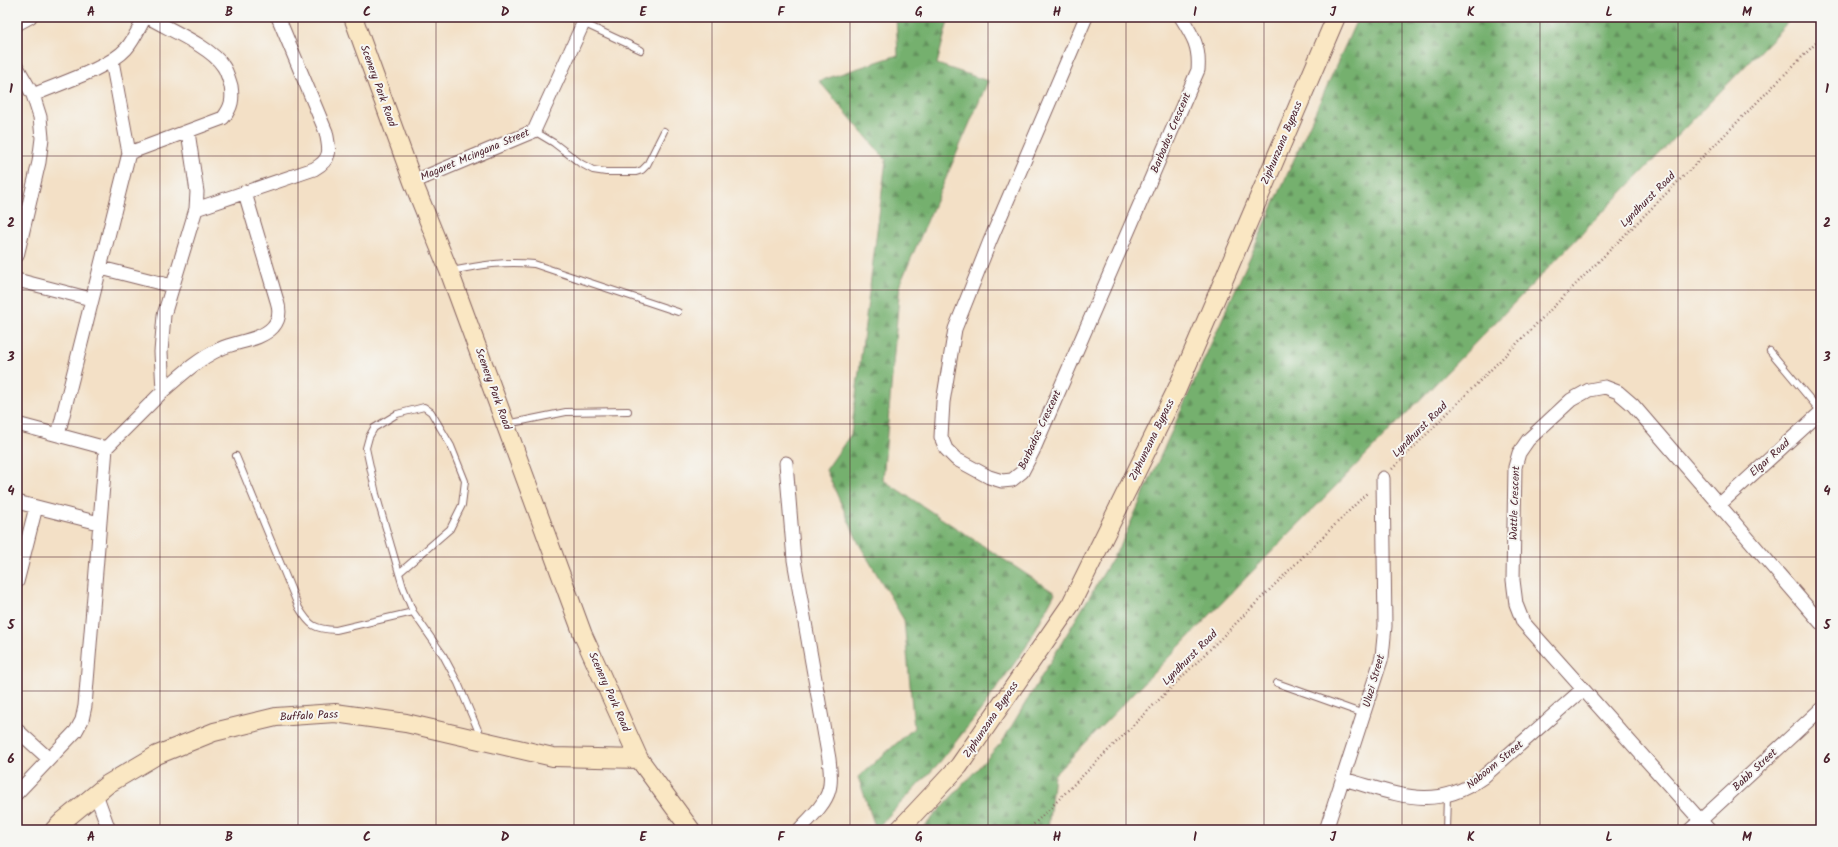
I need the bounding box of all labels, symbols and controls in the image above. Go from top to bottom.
text: A [87,2,95,23]
text: B [225,2,233,23]
text: C [363,2,371,23]
text: D [501,2,510,23]
text: E [639,2,647,23]
text: F [777,2,785,23]
text: G [915,2,923,23]
text: H [1053,2,1062,23]
text: I [1193,2,1197,23]
text: J [1330,2,1337,23]
text: K [1467,2,1475,23]
text: L [1605,2,1613,23]
text: M [1742,2,1752,23]
street label: Scenery Park Road [355,42,401,130]
text: 1 [9,79,13,100]
text: 1 [1825,79,1829,100]
street label: Barbados Crescent [1146,89,1196,176]
street label: Ziphunzana Bypass [1256,98,1308,188]
street label: Magaret Mcingana Street [418,124,533,186]
street label: Lyndhurst Road [1616,168,1680,232]
text: 2 [7,213,15,234]
text: 2 [1823,213,1831,234]
street label: Scenery Park Road [470,345,516,433]
text: 3 [6,347,15,368]
text: 3 [1822,347,1831,368]
street label: Barbados Crescent [1014,386,1067,473]
street label: Ziphunzana Bypass [1124,396,1180,484]
street label: Lyndhurst Road [1388,398,1452,462]
street label: Elgar Road [1746,434,1795,481]
street label: Wattle Crescent [1505,465,1525,540]
text: 4 [7,481,15,502]
text: 4 [1823,481,1831,502]
text: 5 [7,615,16,636]
text: 5 [1823,615,1832,636]
street label: Lyndhurst Road [1158,626,1222,690]
street label: Scenery Park Road [583,649,635,735]
street label: Uluzi Street [1358,652,1390,710]
street label: Ziphunzana Bypass [959,678,1024,762]
street label: Buffalo Pass [279,705,339,727]
street label: Naboom Street [1462,736,1528,794]
street label: Babb Street [1728,744,1782,796]
text: 6 [7,749,15,770]
text: 6 [1823,749,1831,770]
text: A [87,827,95,847]
text: B [225,827,233,847]
text: C [363,827,371,847]
text: D [501,827,510,847]
text: E [639,827,647,847]
text: F [777,827,785,847]
text: G [915,827,923,847]
text: H [1053,827,1062,847]
text: I [1193,827,1197,847]
text: J [1330,827,1337,847]
text: K [1467,827,1475,847]
text: L [1605,827,1613,847]
text: M [1742,827,1752,847]

